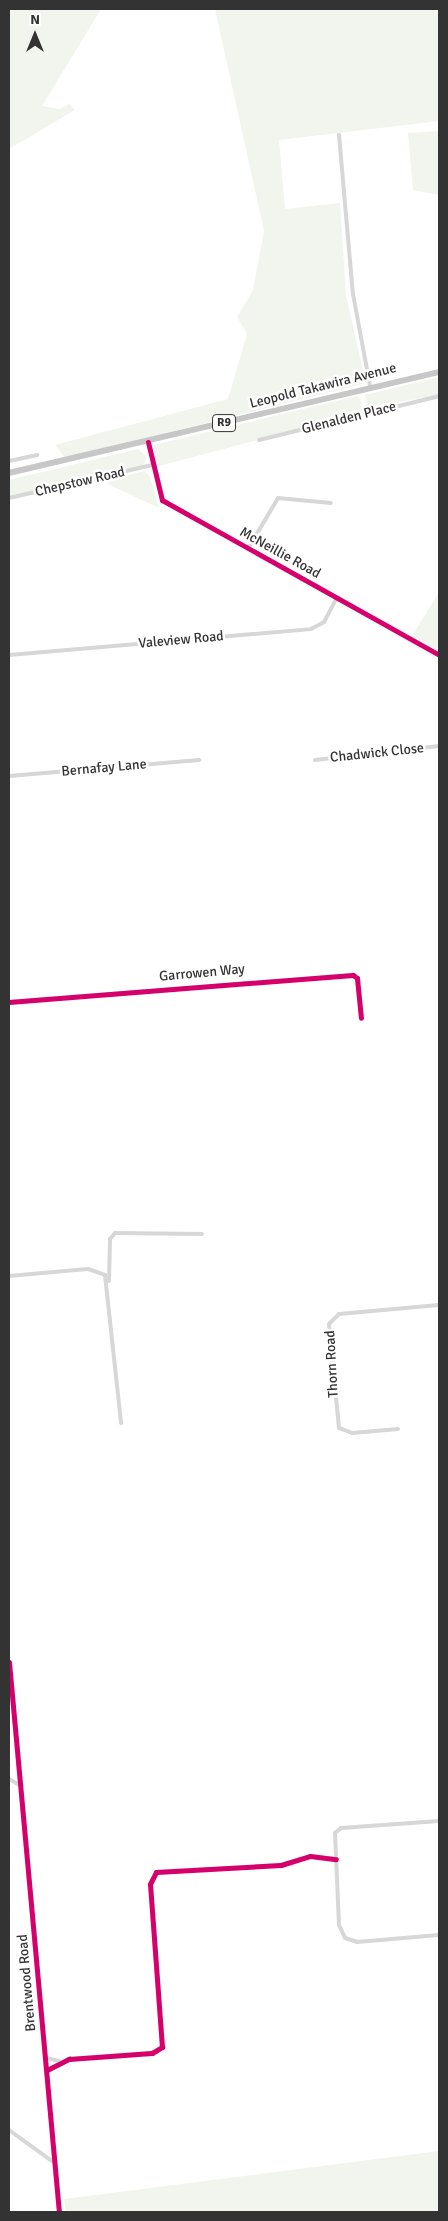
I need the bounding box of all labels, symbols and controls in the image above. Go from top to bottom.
north arrow [10,10,60,60]
text: N [30,11,40,28]
street label: Leopold Takawira Avenue [248,360,398,412]
street label: Glenalden Place [300,398,398,438]
road number: R9 [212,413,236,432]
street label: Chepstow Road [33,464,127,500]
street label: McNeillie Road [237,524,323,582]
street label: Valeview Road [138,628,224,652]
street label: Chadwick Close [329,740,425,766]
street label: Bernafay Lane [61,756,147,780]
street label: Garrowen Way [159,961,245,985]
street label: Thorn Road [322,1330,342,1398]
street label: Brentwood Road [14,1934,40,2032]

